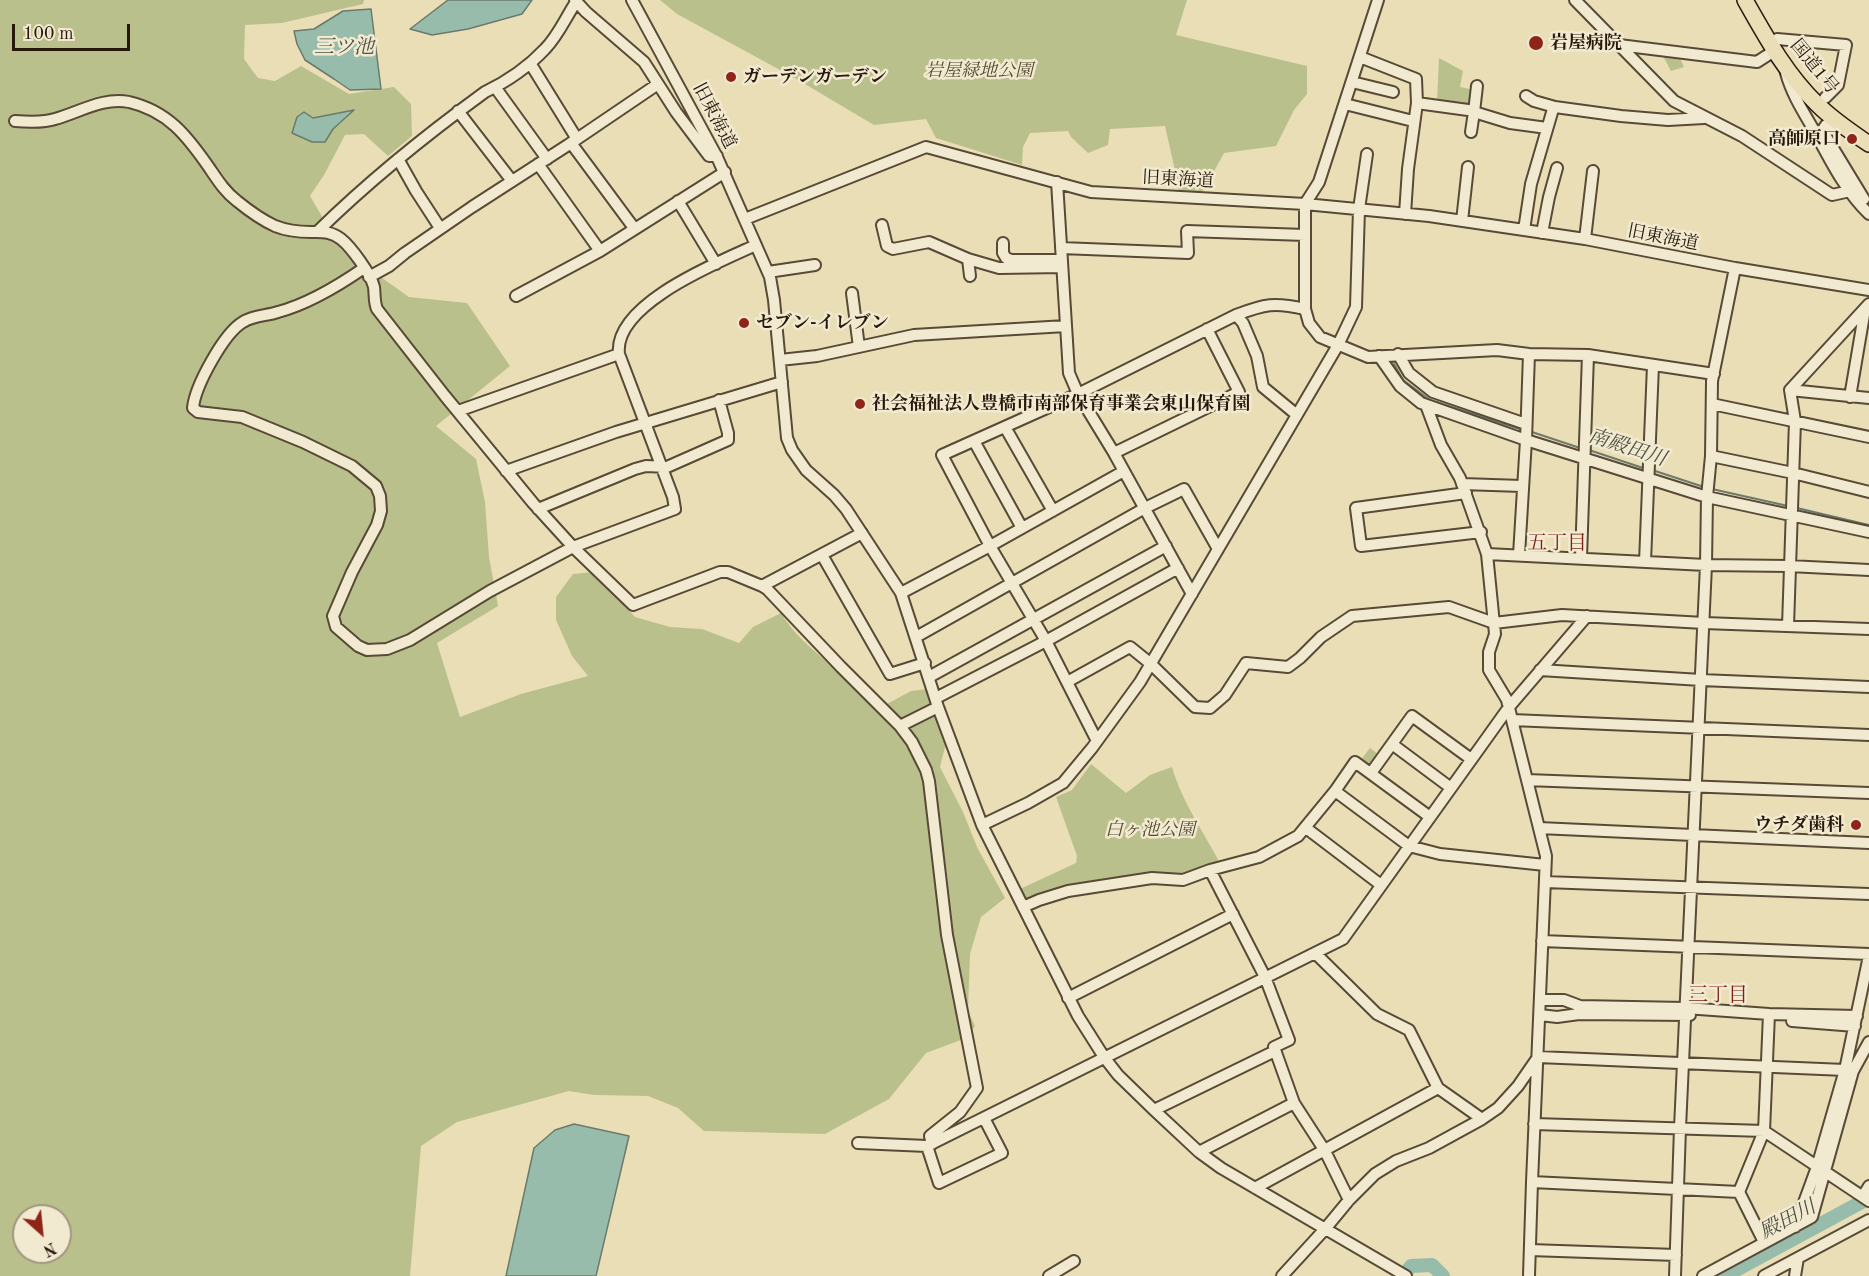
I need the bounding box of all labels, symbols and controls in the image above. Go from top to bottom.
scale bar [15,12,134,50]
text: 100 m [23,25,74,43]
place label: 岩屋病院 [1550,32,1622,54]
marker: 岩屋病院 [1527,34,1545,52]
street label: 国道1号 [1785,35,1843,99]
water label: 三ツ池 [314,36,374,60]
park label: 岩屋緑地公園 [925,60,1033,82]
place label: ガーデンガーデン [743,66,887,88]
marker: ガーデンガーデン [724,70,738,84]
street label: 旧東海道 [688,79,740,153]
place label: 高師原口 [1768,128,1840,150]
marker: 高師原口 [1845,132,1859,146]
street label: 旧東海道 [1141,167,1215,193]
street label: 旧東海道 [1626,221,1700,255]
place label: セブン-イレブン [756,312,889,334]
marker: セブン-イレブン [737,316,751,330]
place label: 社会福祉法人豊橋市南部保育事業会東山保育園 [872,393,1250,415]
marker: 社会福祉法人豊橋市南部保育事業会東山保育園 [853,397,867,411]
water label: 南殿田川 [1585,424,1669,472]
district label: 五丁目 [1527,532,1587,556]
place label: ウチダ歯科 [1754,814,1844,836]
marker: ウチダ歯科 [1849,818,1863,832]
park label: 白ヶ池公園 [1105,819,1195,841]
district label: 三丁目 [1688,984,1748,1008]
water label: 殿田川 [1756,1195,1820,1245]
north arrow [12,1204,72,1264]
text: N [40,1238,58,1258]

